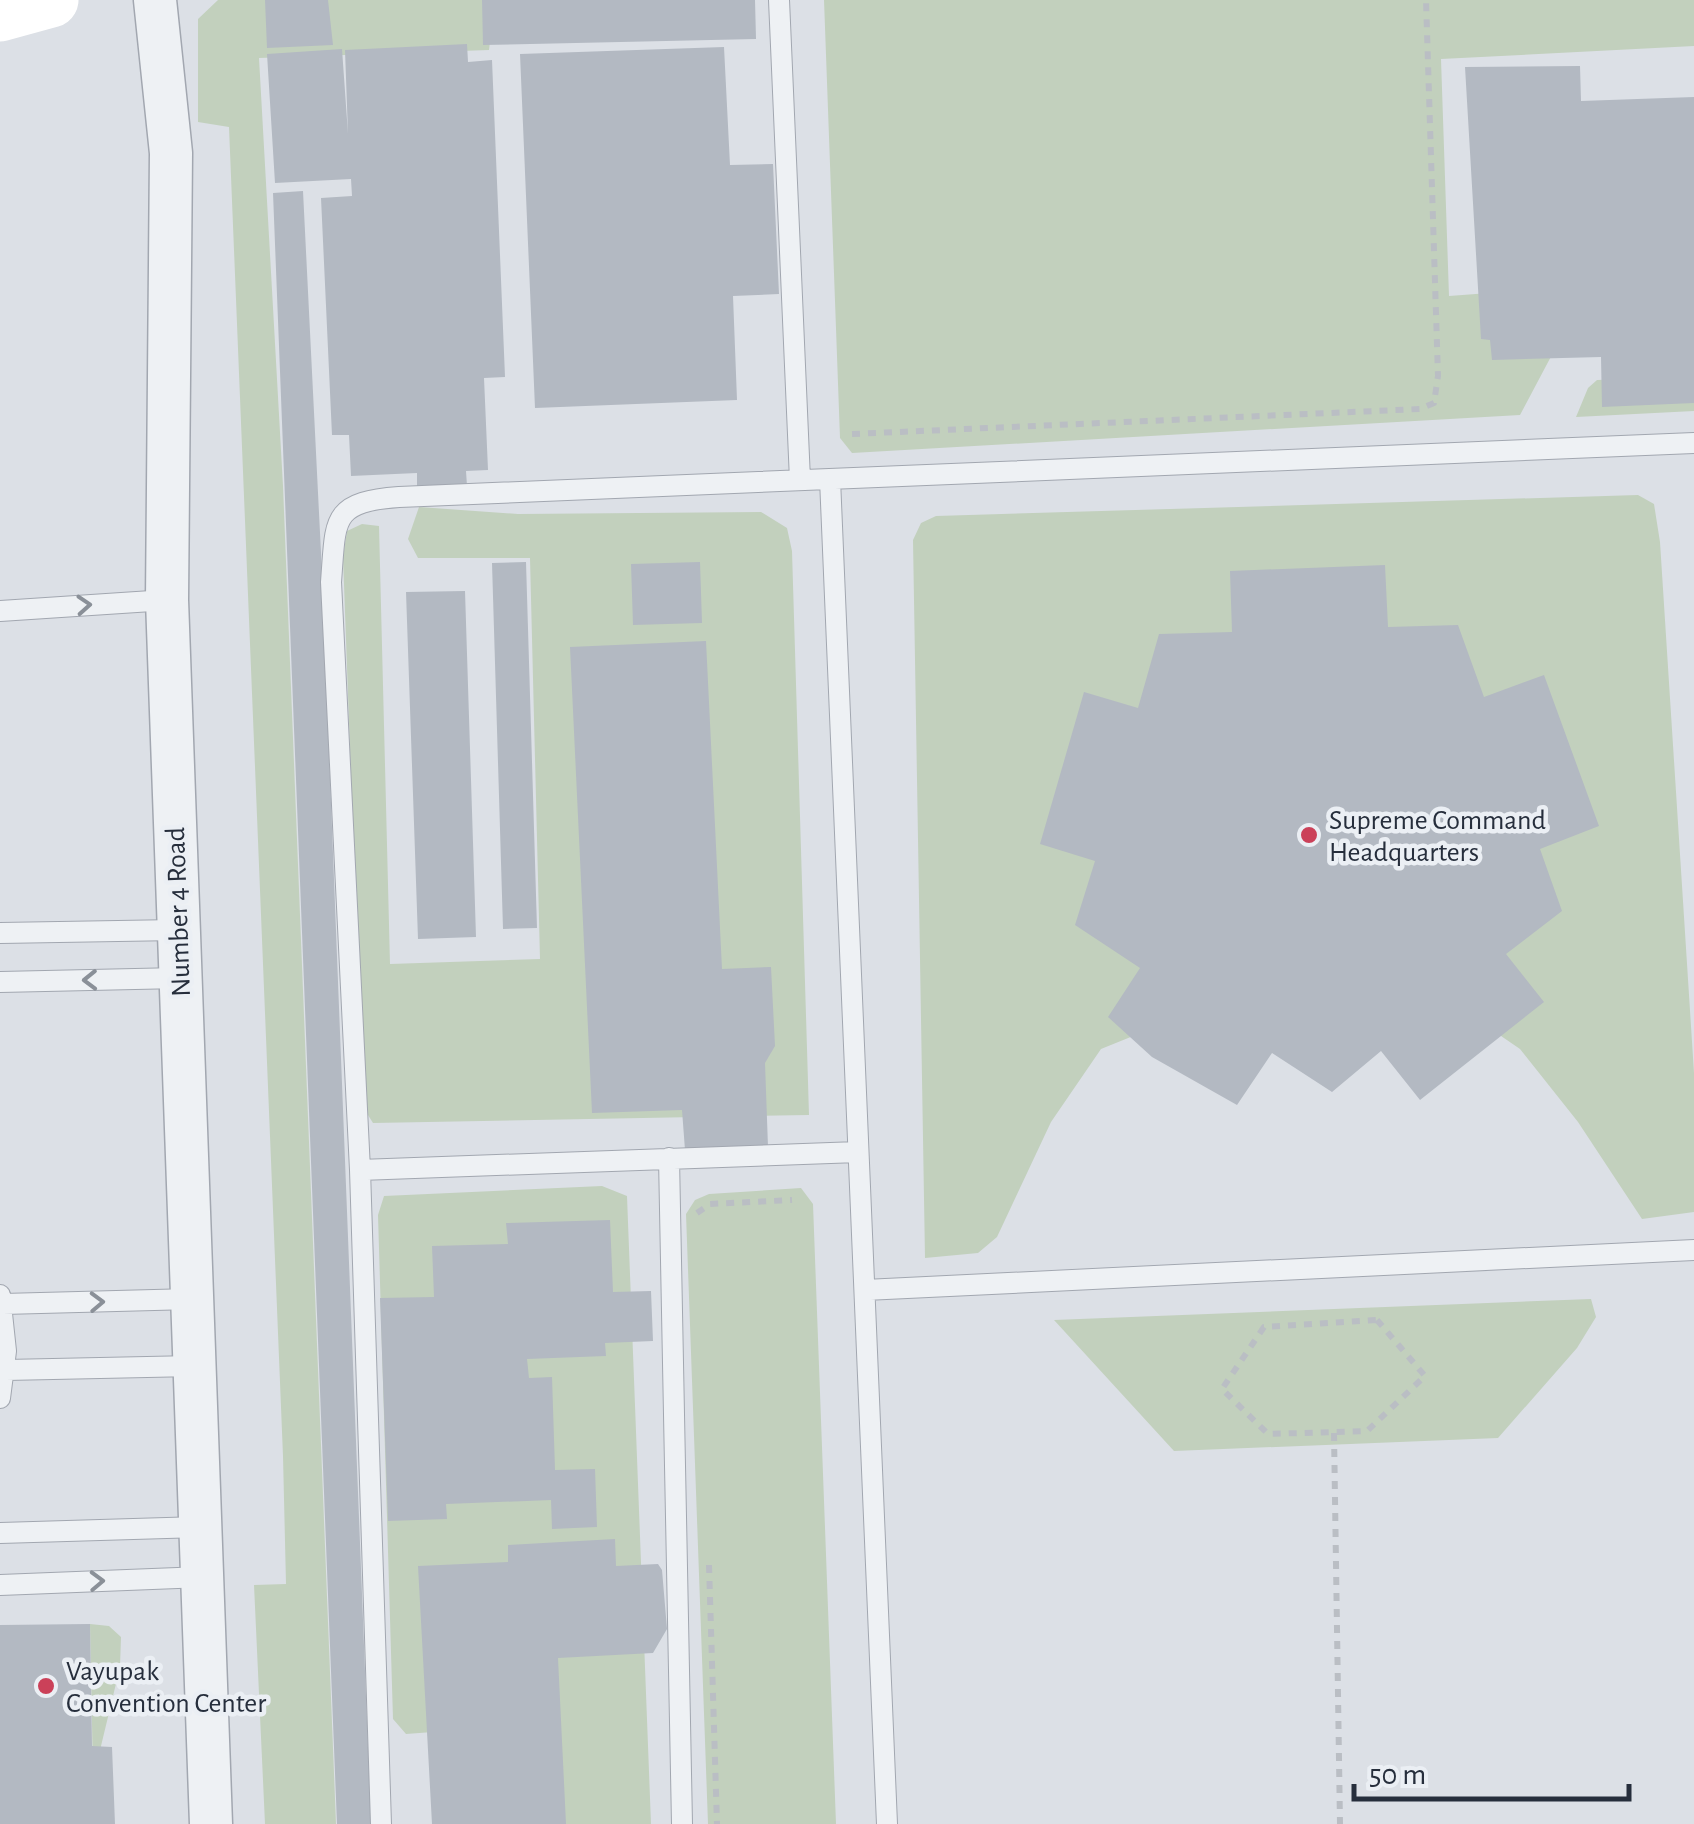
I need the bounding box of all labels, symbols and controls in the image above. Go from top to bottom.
one-way arrow [76,595,92,616]
place label: Supreme Command Headquarters [1329,807,1546,867]
marker: Supreme Command Headquarters [1298,824,1320,846]
street label: Number 4 Road [162,826,196,997]
one-way arrow [81,969,96,991]
one-way arrow [90,1291,106,1312]
one-way arrow [90,1571,106,1592]
place label: Vayupak Convention Center [66,1658,266,1718]
marker: Vayupak Convention Center [35,1675,57,1697]
scale bar [1354,1739,1629,1801]
text: 50 m [1369,1760,1426,1790]

